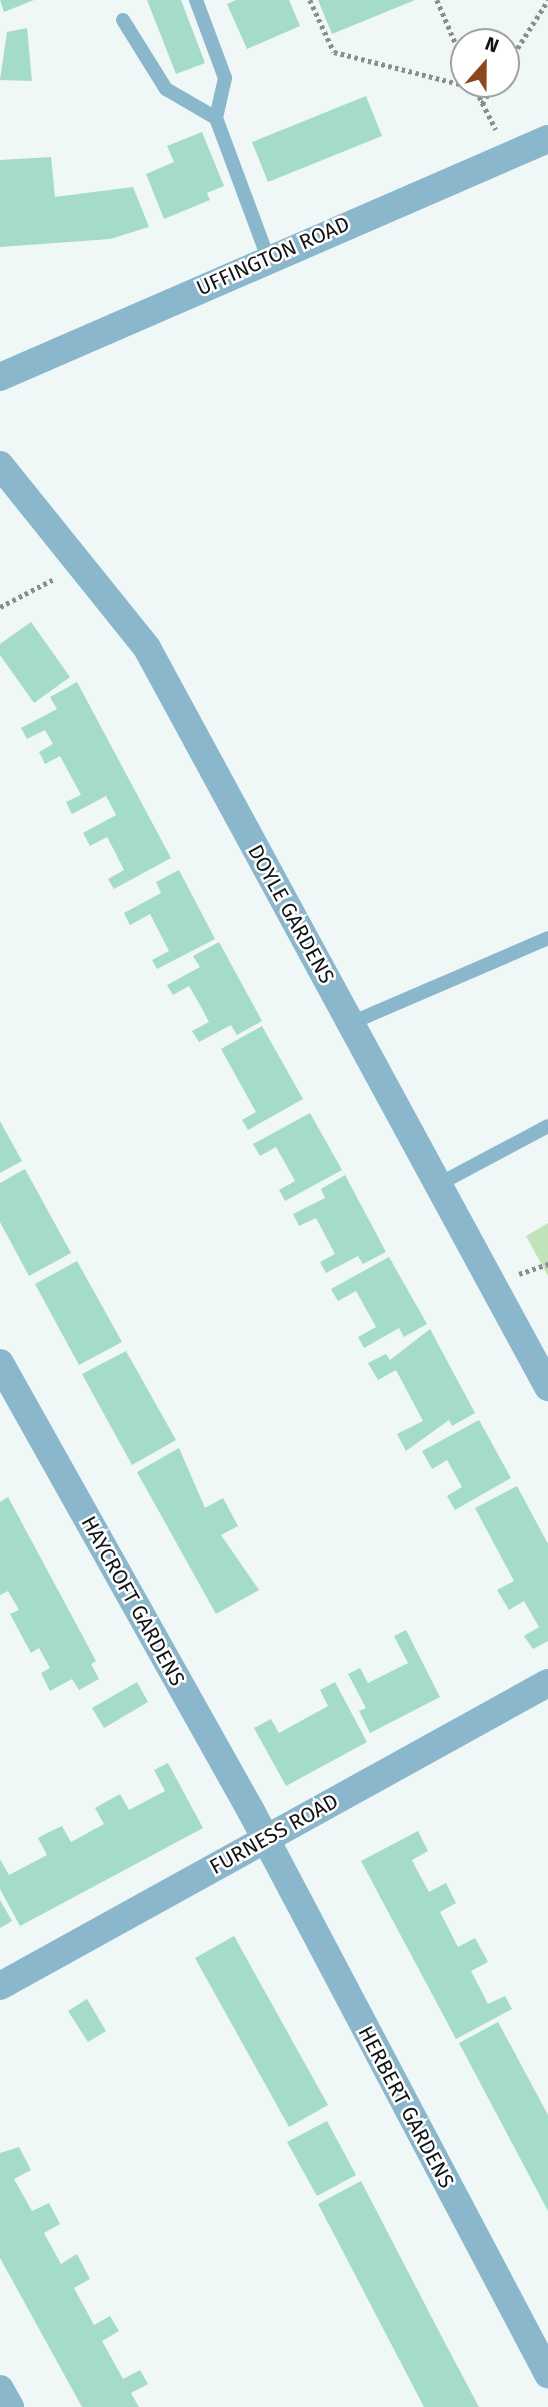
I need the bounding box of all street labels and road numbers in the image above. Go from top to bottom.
street label: UFFINGTON ROAD [193,211,353,301]
street label: DOYLE GARDENS [242,840,340,988]
street label: HAYCROFT GARDENS [76,1512,190,1690]
street label: FURNESS ROAD [205,1788,343,1880]
street label: HERBERT GARDENS [353,2022,459,2192]

